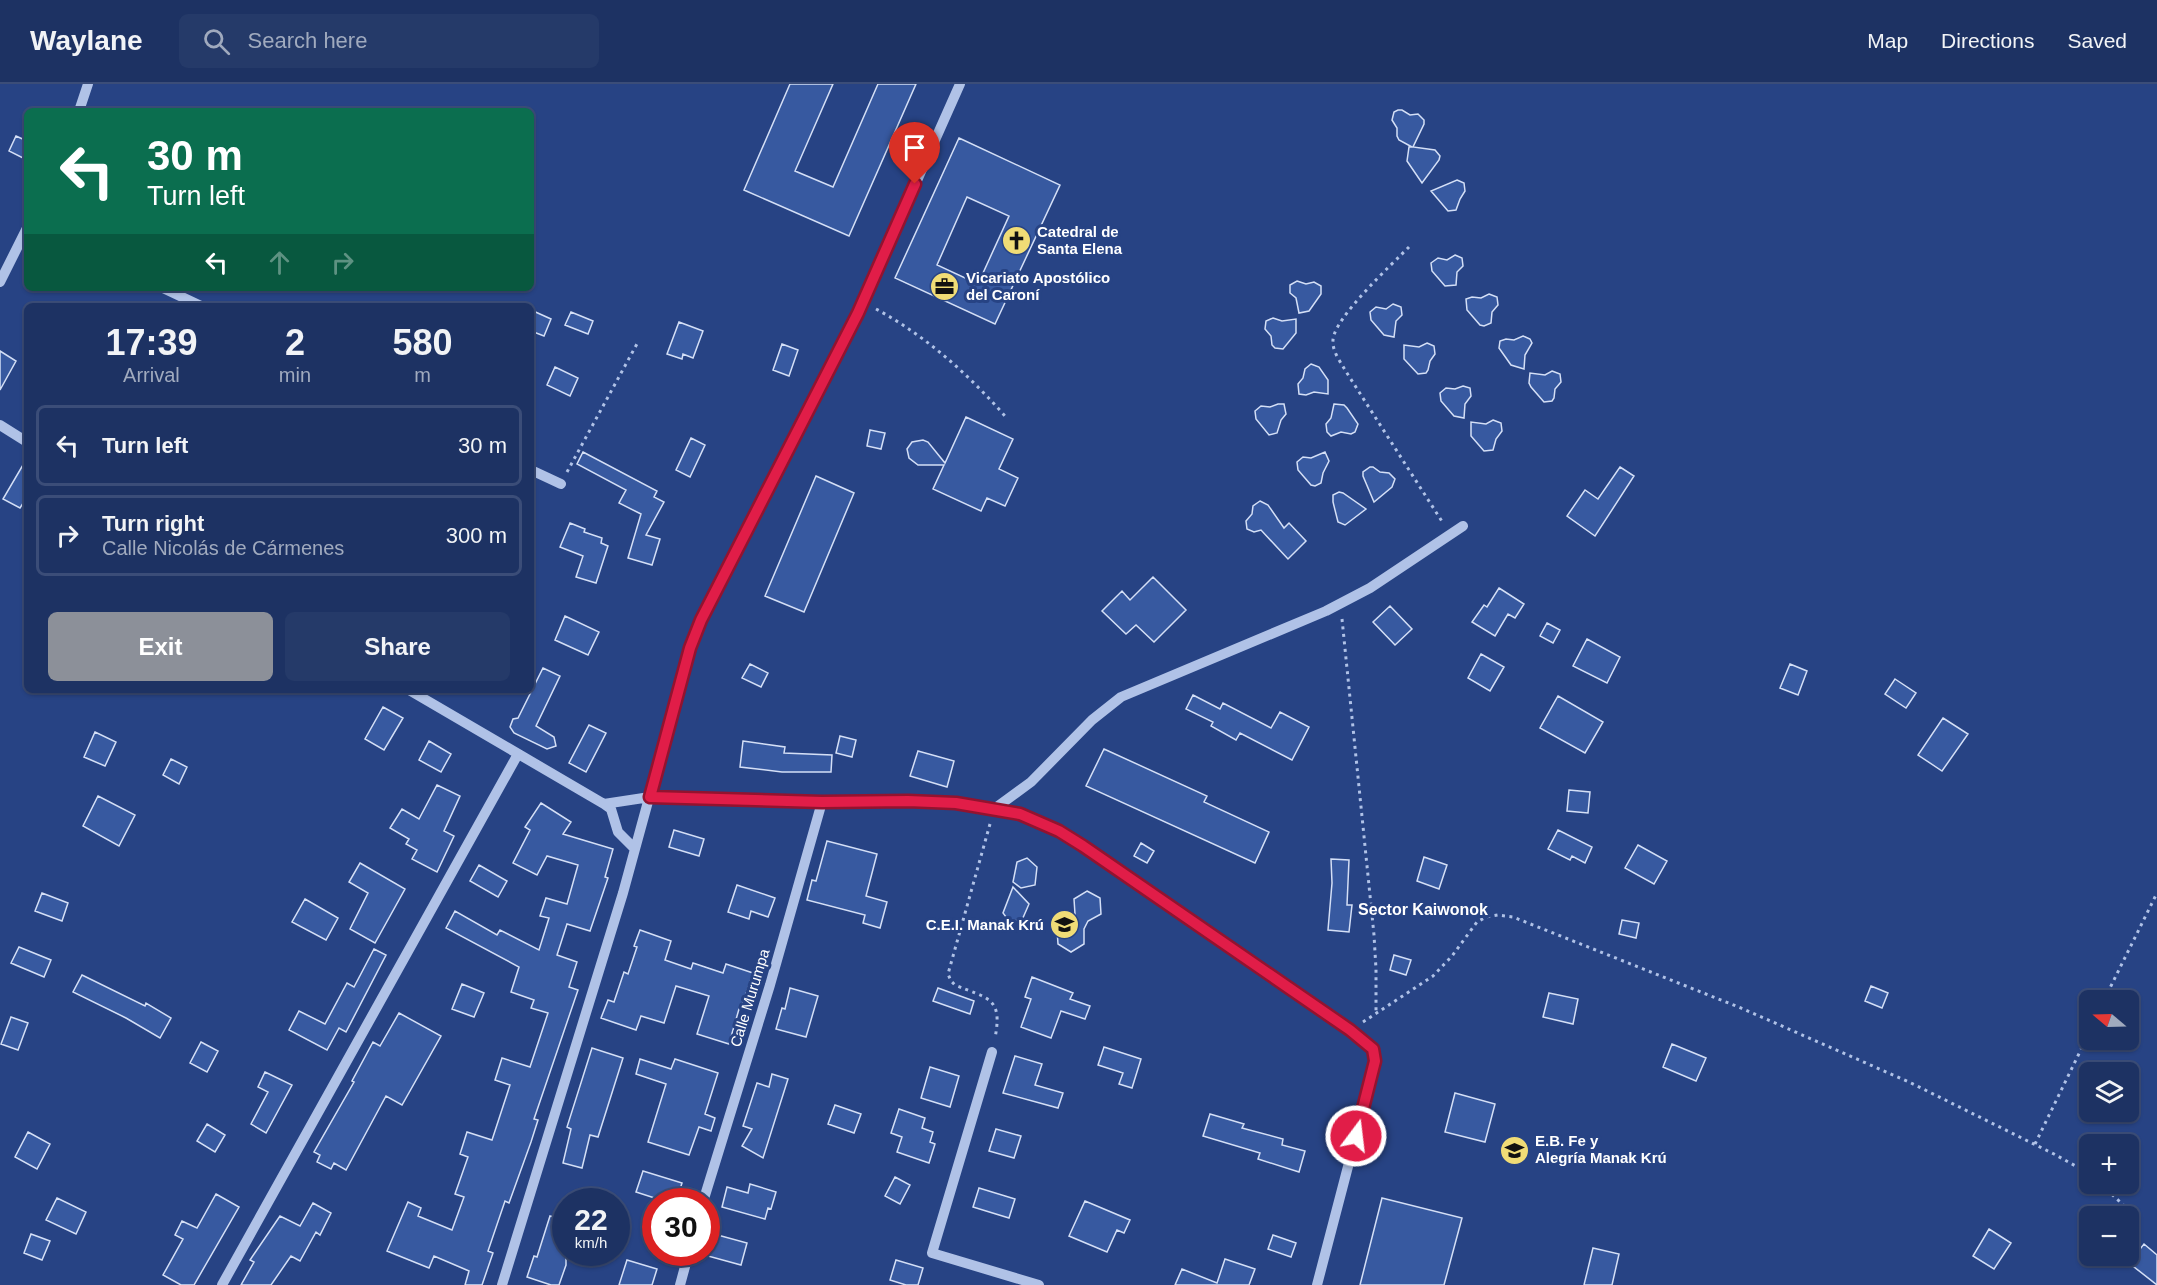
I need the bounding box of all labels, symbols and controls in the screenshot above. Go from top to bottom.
search box [179,14,599,68]
text: Waylane [30,25,143,56]
icon: search [200,25,233,58]
text: Search here [248,28,367,53]
text: Map [1867,29,1908,52]
text: Directions [1941,29,2034,52]
text: Saved [2067,29,2127,52]
pin [889,122,940,184]
icon: arrive [898,131,931,164]
icon: left [48,132,126,210]
text: 30 m [147,132,243,179]
text: Turn left [147,181,245,211]
place label: Catedral de Santa Elena [1037,223,1123,257]
church icon: Catedral de Santa Elena [1000,225,1032,257]
icon: left [200,246,233,279]
icon: ahead [263,246,296,279]
icon: right [326,246,359,279]
place label: Vicariato Apostólico del Caroní [966,269,1110,303]
office icon: Vicariato Apostólico del Caroní [929,271,961,303]
text: 17:39 [105,322,197,363]
text: 2 [285,322,305,363]
text: 580 [392,322,453,363]
text: Arrival [123,364,180,386]
text: min [279,364,311,386]
text: m [414,364,431,386]
icon: left [51,429,84,462]
text: Turn left [102,433,188,458]
text: 30 m [458,433,507,458]
text: Turn right [102,511,204,536]
icon: right [51,519,84,552]
text: 300 m [446,523,507,548]
text: Calle Nicolás de Cármenes [102,537,344,559]
button: Exit [48,612,273,681]
button: Share [285,612,510,681]
district label: Sector Kaiwonok [1358,901,1488,918]
school or university icon: C.E.I. Manak Krú [1049,909,1081,941]
place label: C.E.I. Manak Krú [926,916,1044,933]
street label: Calle Murumpa [727,946,773,1049]
north arrow [2079,990,2139,1050]
map controls [2079,990,2139,1266]
button: layers [2079,1062,2139,1122]
position arrow [1324,1104,1388,1168]
place label: E.B. Fe y Alegría Manak Krú [1535,1132,1667,1166]
school or university icon: E.B. Fe y Alegría Manak Krú [1498,1134,1530,1166]
button: + [2079,1134,2139,1194]
speed limit sign: 30 [642,1188,720,1266]
text: 22 [574,1203,608,1236]
button: − [2079,1206,2139,1266]
text: km/h [575,1234,607,1251]

